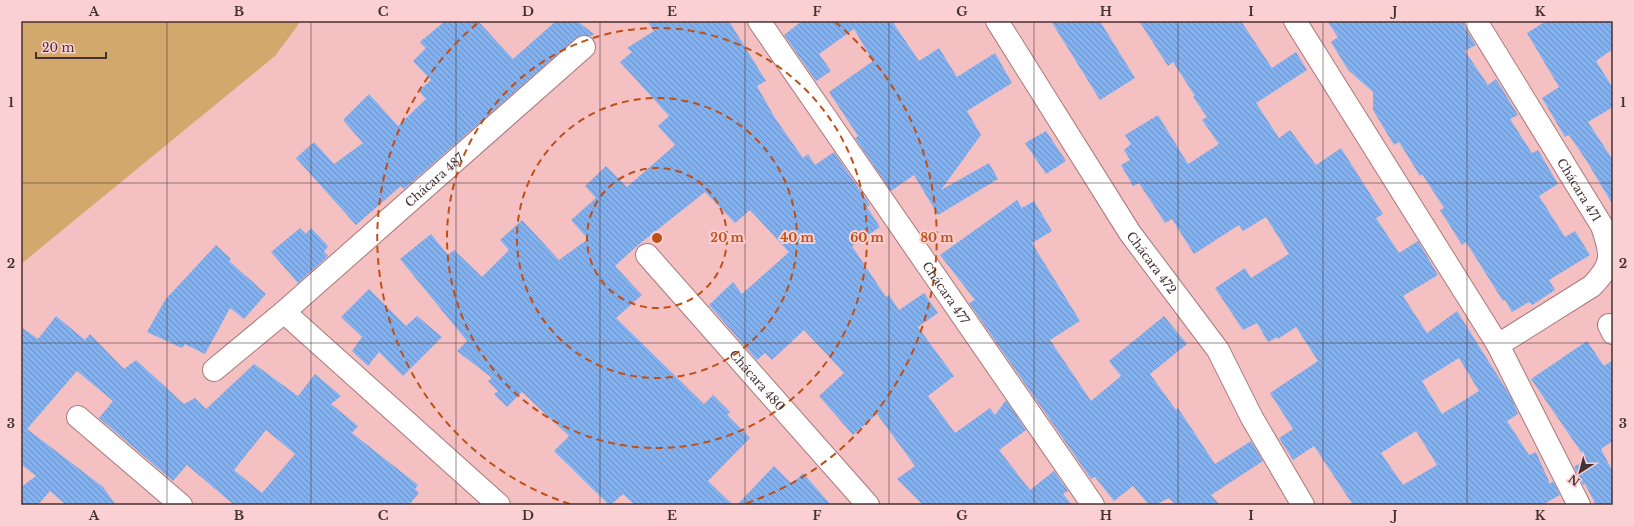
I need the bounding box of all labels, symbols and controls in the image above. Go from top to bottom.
text: A [88,3,100,20]
text: B [234,3,244,20]
text: C [378,3,389,20]
text: D [522,3,534,20]
text: E [667,3,677,20]
text: F [813,3,822,20]
text: G [956,3,968,20]
text: H [1100,3,1112,20]
text: I [1248,3,1254,20]
text: J [1389,3,1398,20]
text: K [1535,3,1546,20]
scale bar [36,34,106,60]
text: 20 m [42,40,74,55]
text: 1 [8,94,14,111]
text: 1 [1620,94,1626,111]
street label: Chácara 487 [401,149,467,210]
street label: Chácara 471 [1554,155,1605,224]
street label: Chácara 472 [1124,228,1180,296]
text: 20 m [710,230,744,245]
text: 40 m [780,230,814,245]
text: 60 m [850,230,885,245]
text: 80 m [920,230,954,245]
centre of rings [650,231,664,245]
text: 2 [7,255,15,272]
text: 2 [1619,255,1627,272]
street label: Chácara 477 [920,259,974,327]
street label: Chácara 480 [727,347,788,414]
text: 3 [7,415,15,432]
text: 3 [1619,415,1627,432]
north arrow [1560,452,1600,492]
text: N [1565,471,1582,489]
text: A [88,507,100,524]
text: B [234,507,244,524]
text: C [378,507,389,524]
text: D [522,507,534,524]
text: E [667,507,677,524]
text: F [813,507,822,524]
text: G [956,507,968,524]
text: H [1100,507,1112,524]
text: I [1248,507,1254,524]
text: J [1389,507,1398,524]
text: K [1535,507,1546,524]

